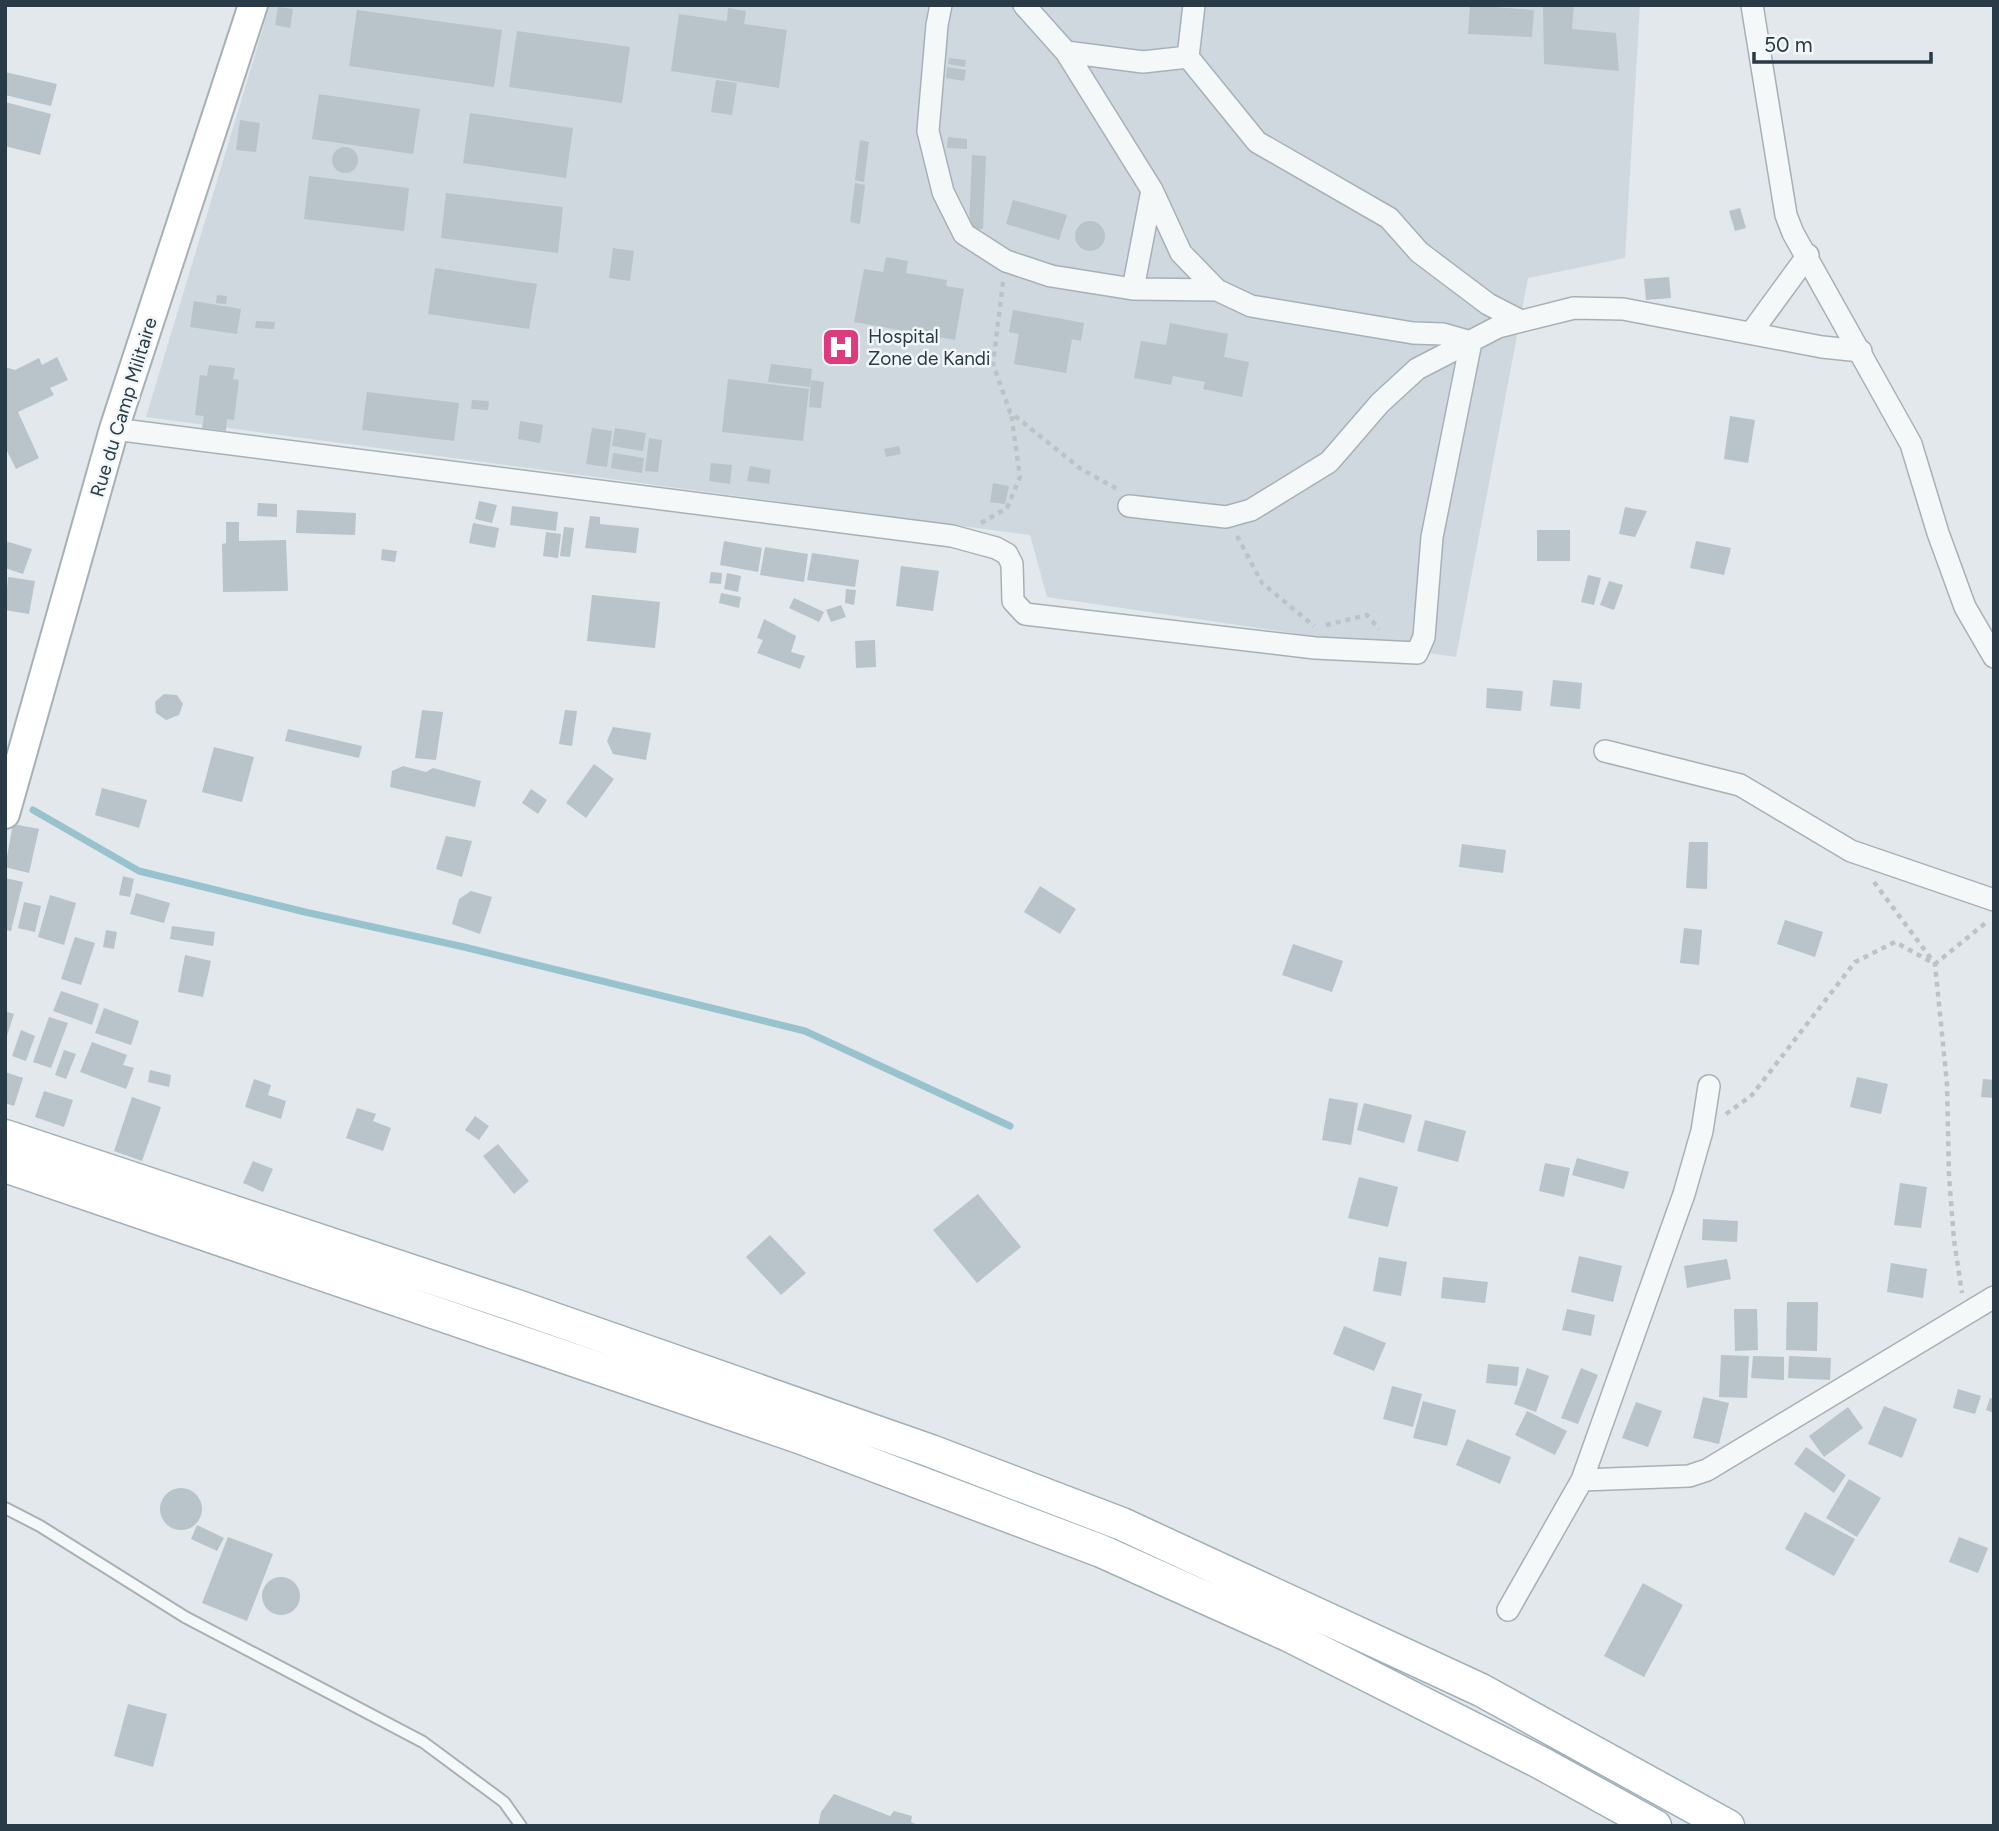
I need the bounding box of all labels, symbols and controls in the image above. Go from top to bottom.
scale bar [1754,21,1931,65]
text: 50 m [1764,32,1813,57]
street label: Rue du Camp Militaire [85,315,162,500]
place label: Hospital Zone de Kandi [868,325,990,370]
hospital icon: Hospital Zone de Kandi [820,326,862,368]

